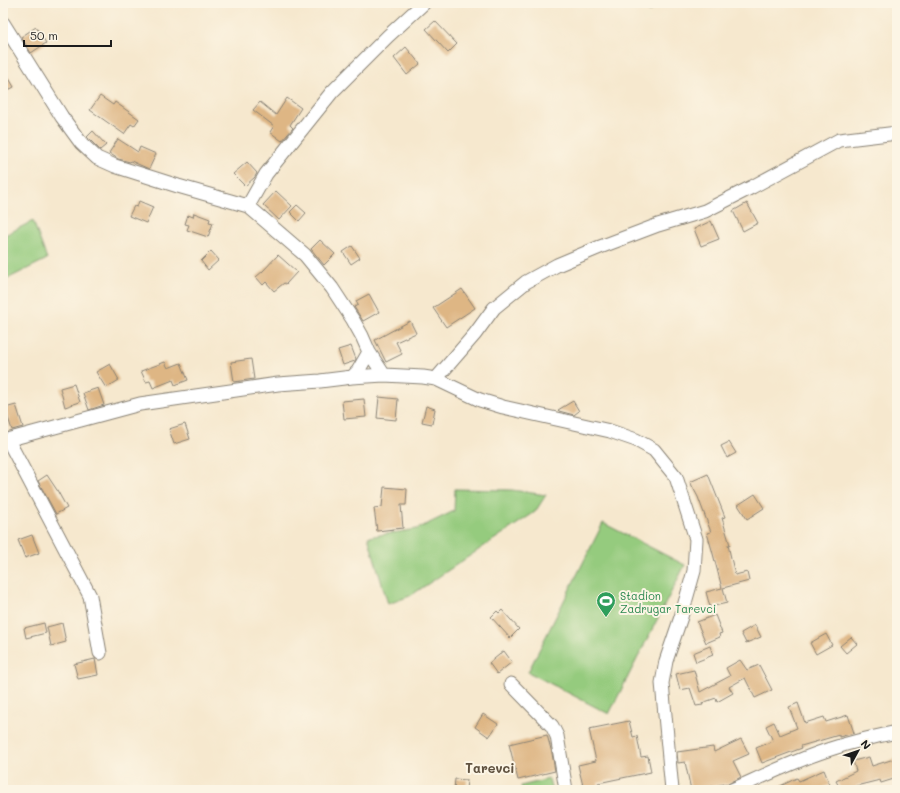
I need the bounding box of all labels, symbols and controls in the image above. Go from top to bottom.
scale bar [24,22,111,48]
text: 50 m [30,27,58,43]
place label: Stadion Zadrugar Tarevci [620,588,716,616]
sports icon: Stadion Zadrugar Tarevci [595,590,617,618]
north arrow [838,731,878,771]
text: N [858,736,874,752]
district label: Tarevci [465,759,515,776]

